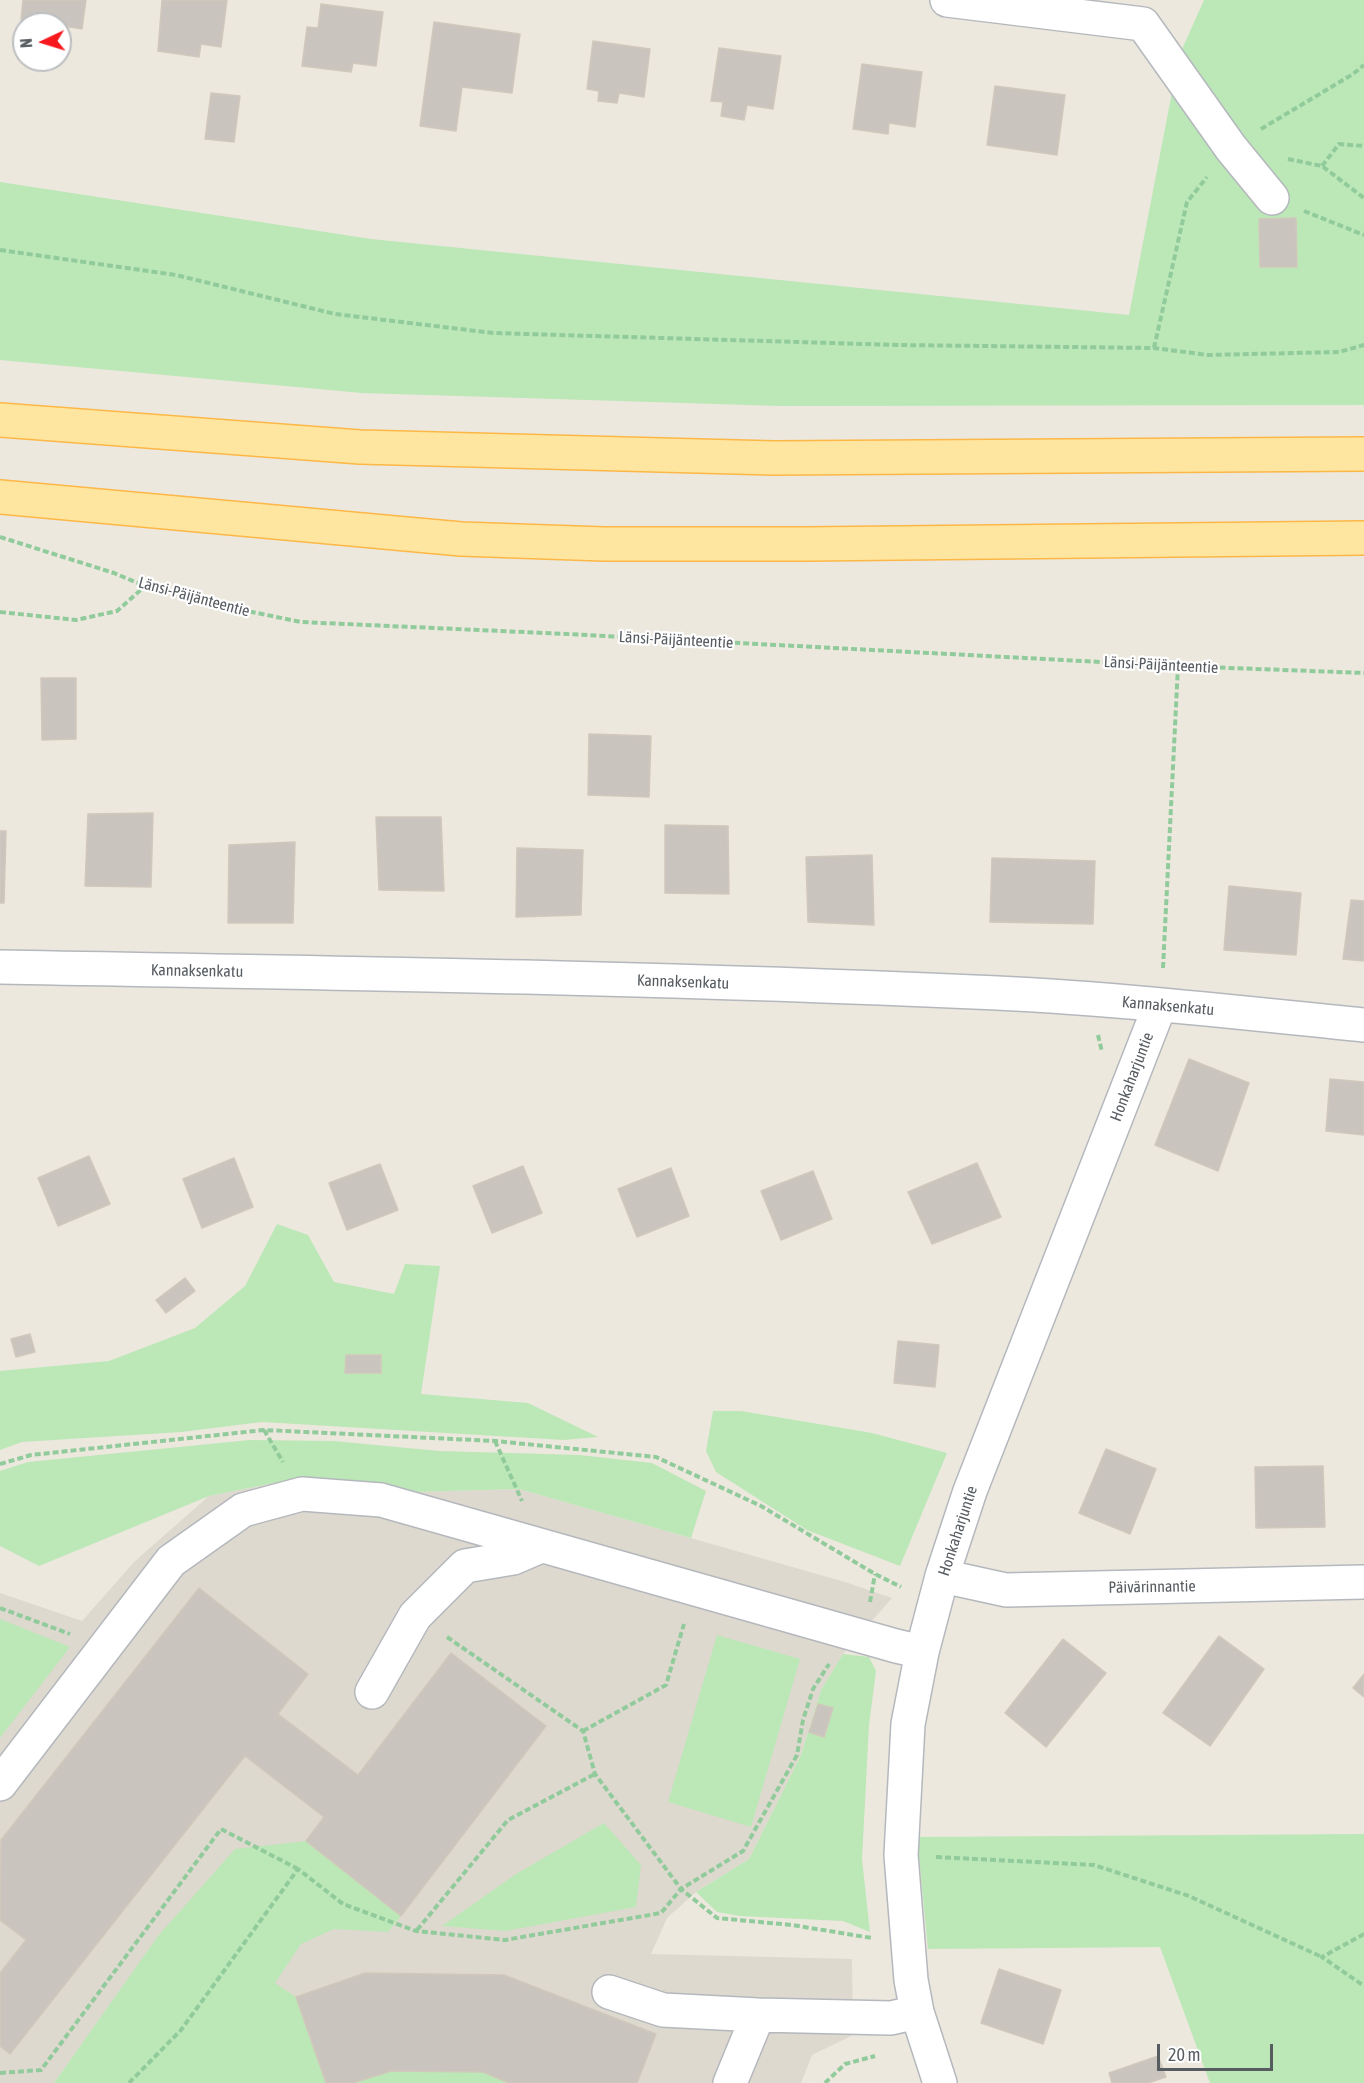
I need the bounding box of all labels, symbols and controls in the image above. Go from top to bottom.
north arrow [12,12,72,72]
text: N [17,38,35,48]
street label: Länsi-Päijänteentie [136,573,252,621]
street label: Länsi-Päijänteentie [618,627,734,653]
street label: Länsi-Päijänteentie [1103,652,1219,678]
street label: Kannaksenkatu [151,961,243,981]
street label: Kannaksenkatu [636,971,730,993]
street label: Kannaksenkatu [1121,992,1215,1020]
street label: Honkaharjuntie [1106,1030,1158,1124]
street label: Honkaharjuntie [934,1483,982,1579]
street label: Päivärinnantie [1108,1577,1196,1597]
scale bar [1160,2032,1276,2070]
text: 20 m [1168,2044,1200,2065]

